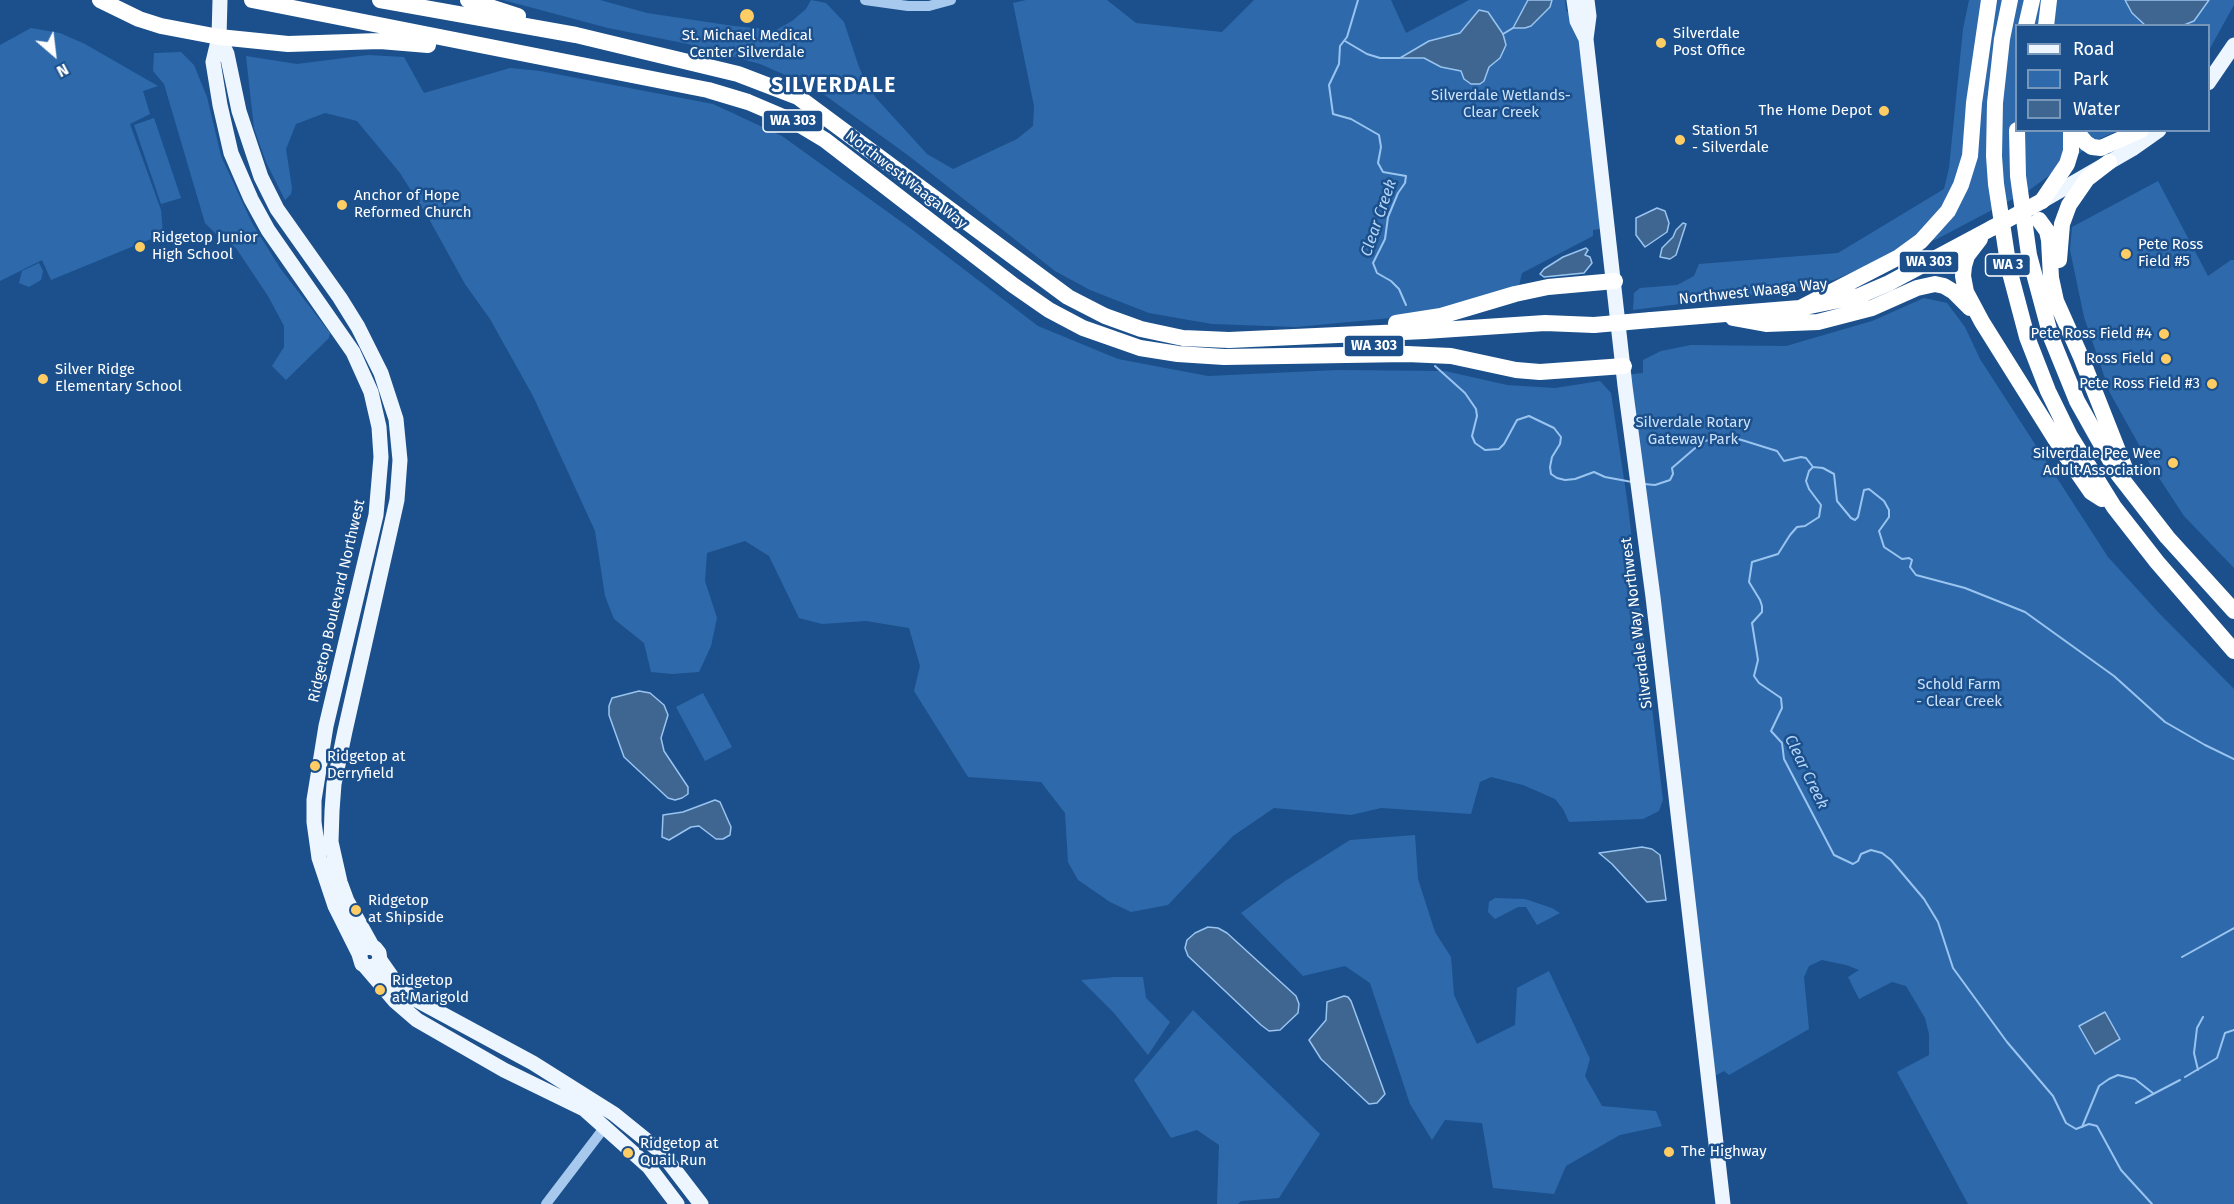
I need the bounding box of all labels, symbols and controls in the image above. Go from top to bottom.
marker: St. Michael Medical Center Silverdale [738,7,756,25]
north arrow [24,24,84,84]
legend [2015,24,2210,132]
place label: Silverdale Post Office [1673,25,1745,60]
place label: St. Michael Medical Center Silverdale [682,27,812,62]
marker: Silverdale Post Office [1654,36,1668,50]
text: Road [2073,38,2115,60]
text: N [54,59,72,81]
text: Park [2073,68,2108,90]
district label: SILVERDALE [771,73,897,99]
park label: Silverdale Wetlands- Clear Creek [1431,87,1571,122]
text: Water [2073,98,2120,120]
place label: The Home Depot [1758,102,1872,120]
marker: The Home Depot [1877,104,1891,118]
road number: WA 303 [763,110,823,132]
place label: Station 51 - Silverdale [1692,122,1769,157]
street label: Northwest Waaga Way [842,127,970,233]
marker: Station 51 - Silverdale [1673,133,1687,147]
water label: Clear Creek [1357,177,1401,259]
place label: Anchor of Hope Reformed Church [354,187,471,222]
marker: Anchor of Hope Reformed Church [335,198,349,212]
place label: Ridgetop Junior High School [152,229,258,264]
place label: Pete Ross Field #5 [2138,236,2203,271]
marker: Ridgetop Junior High School [133,240,147,254]
marker: Pete Ross Field #5 [2119,247,2133,261]
road number: WA 303 [1899,251,1959,273]
road number: WA 3 [1986,254,2030,276]
street label: Northwest Waaga Way [1678,275,1828,309]
place label: Pete Ross Field #4 [2031,325,2152,343]
marker: Pete Ross Field #4 [2157,327,2171,341]
road number: WA 303 [1344,335,1404,357]
place label: Ross Field [2086,350,2154,368]
marker: Ross Field [2159,352,2173,366]
place label: Silver Ridge Elementary School [55,361,182,396]
marker: Silver Ridge Elementary School [36,372,50,386]
place label: Pete Ross Field #3 [2079,375,2200,393]
marker: Pete Ross Field #3 [2205,377,2219,391]
park label: Silverdale Rotary Gateway Park [1635,414,1751,449]
place label: Silverdale Pee Wee Adult Association [2033,445,2161,480]
marker: Silverdale Pee Wee Adult Association [2166,456,2180,470]
street label: Ridgetop Boulevard Northwest [305,498,369,704]
street label: Silverdale Way Northwest [1618,536,1656,710]
park label: Schold Farm - Clear Creek [1916,676,2002,711]
water label: Clear Creek [1780,732,1832,812]
place label: Ridgetop at Derryfield [327,748,405,783]
marker: Ridgetop at Derryfield [308,759,322,773]
place label: Ridgetop at Shipside [368,892,444,927]
marker: Ridgetop at Shipside [349,903,363,917]
place label: Ridgetop at Marigold [392,972,469,1007]
marker: Ridgetop at Marigold [373,983,387,997]
place label: Ridgetop at Quail Run [640,1135,718,1170]
place label: The Highway [1681,1143,1767,1161]
marker: The Highway [1662,1145,1676,1159]
marker: Ridgetop at Quail Run [621,1146,635,1160]

